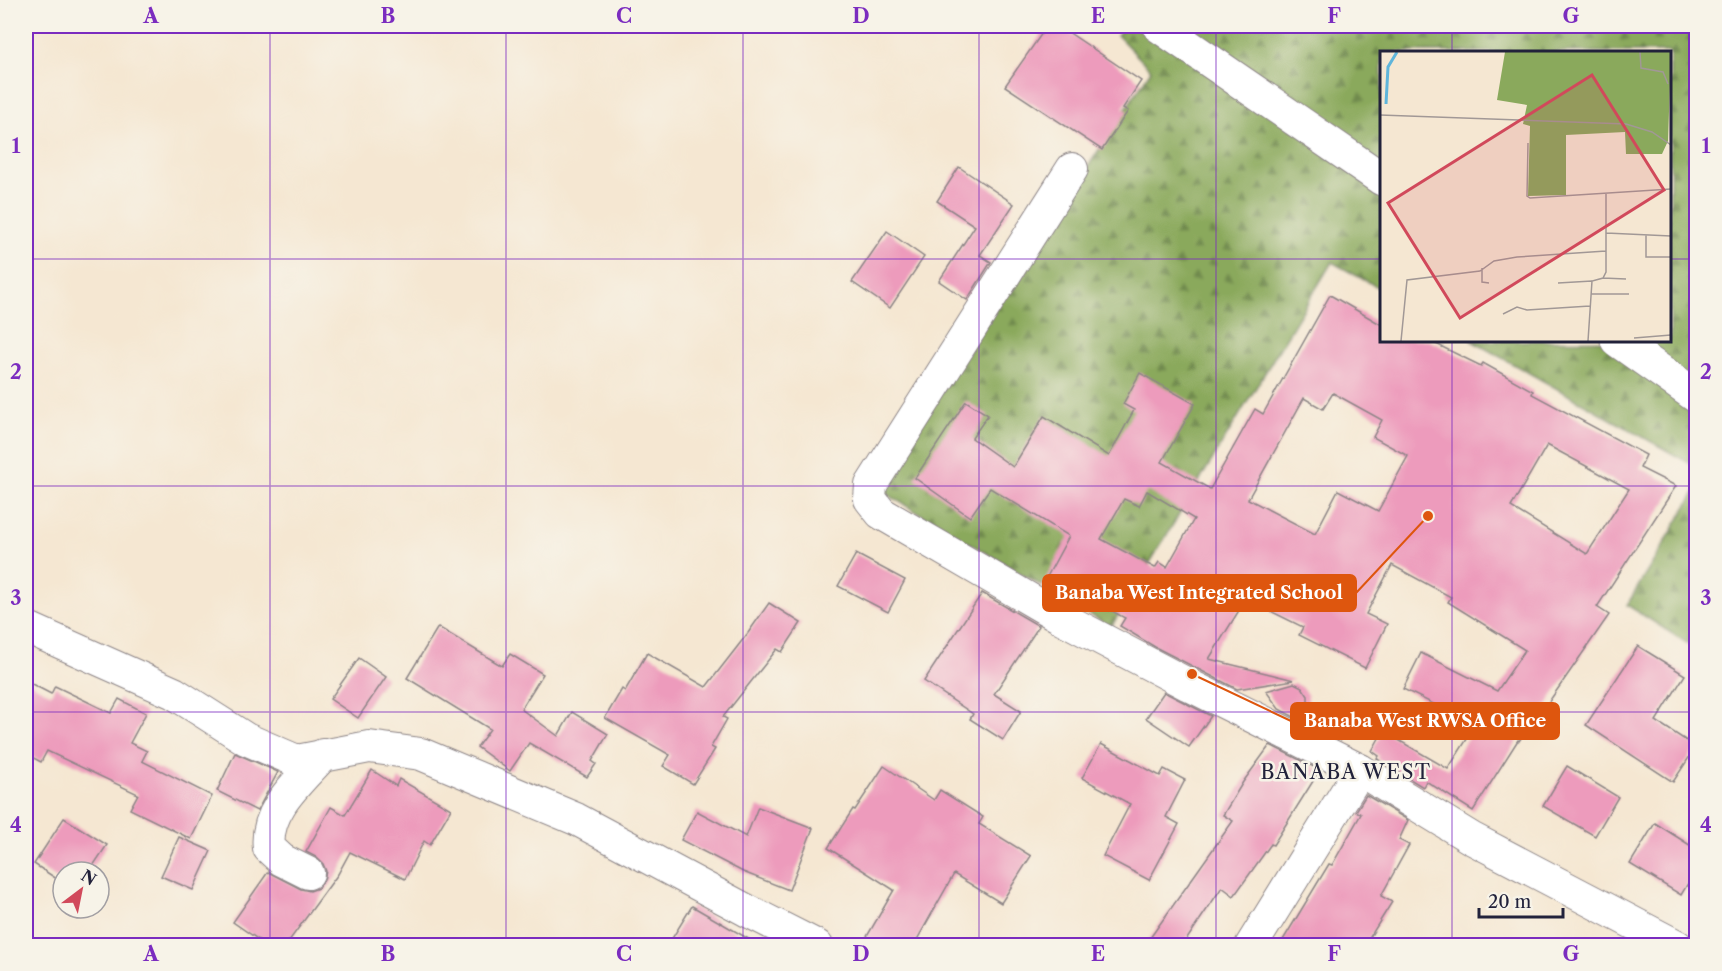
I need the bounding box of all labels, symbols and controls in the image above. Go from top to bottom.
text: A [142,4,159,28]
text: B [381,4,396,28]
text: C [616,4,632,28]
text: D [852,4,870,28]
text: E [1091,4,1105,28]
text: F [1327,4,1341,28]
text: G [1563,4,1580,28]
inset map [1380,51,1671,342]
text: 1 [12,134,21,158]
text: 1 [1702,134,1711,158]
text: 2 [10,360,22,384]
text: 2 [1700,360,1712,384]
callout: Banaba West Integrated School [1043,575,1356,611]
text: Banaba West Integrated School [1055,582,1343,604]
text: 3 [10,586,22,610]
text: 3 [1700,586,1712,610]
callout: Banaba West RWSA Office [1291,703,1559,739]
text: Banaba West RWSA Office [1304,710,1546,732]
district label: BANABA WEST [1261,760,1431,784]
text: 4 [10,813,22,837]
text: 4 [1700,813,1712,837]
north arrow [51,860,111,920]
text: N [78,865,100,889]
scale bar [1479,881,1563,919]
text: 20 m [1488,891,1532,913]
text: A [142,942,159,966]
text: B [381,942,396,966]
text: C [616,942,632,966]
text: D [852,942,870,966]
text: E [1091,942,1105,966]
text: F [1327,942,1341,966]
text: G [1563,942,1580,966]

